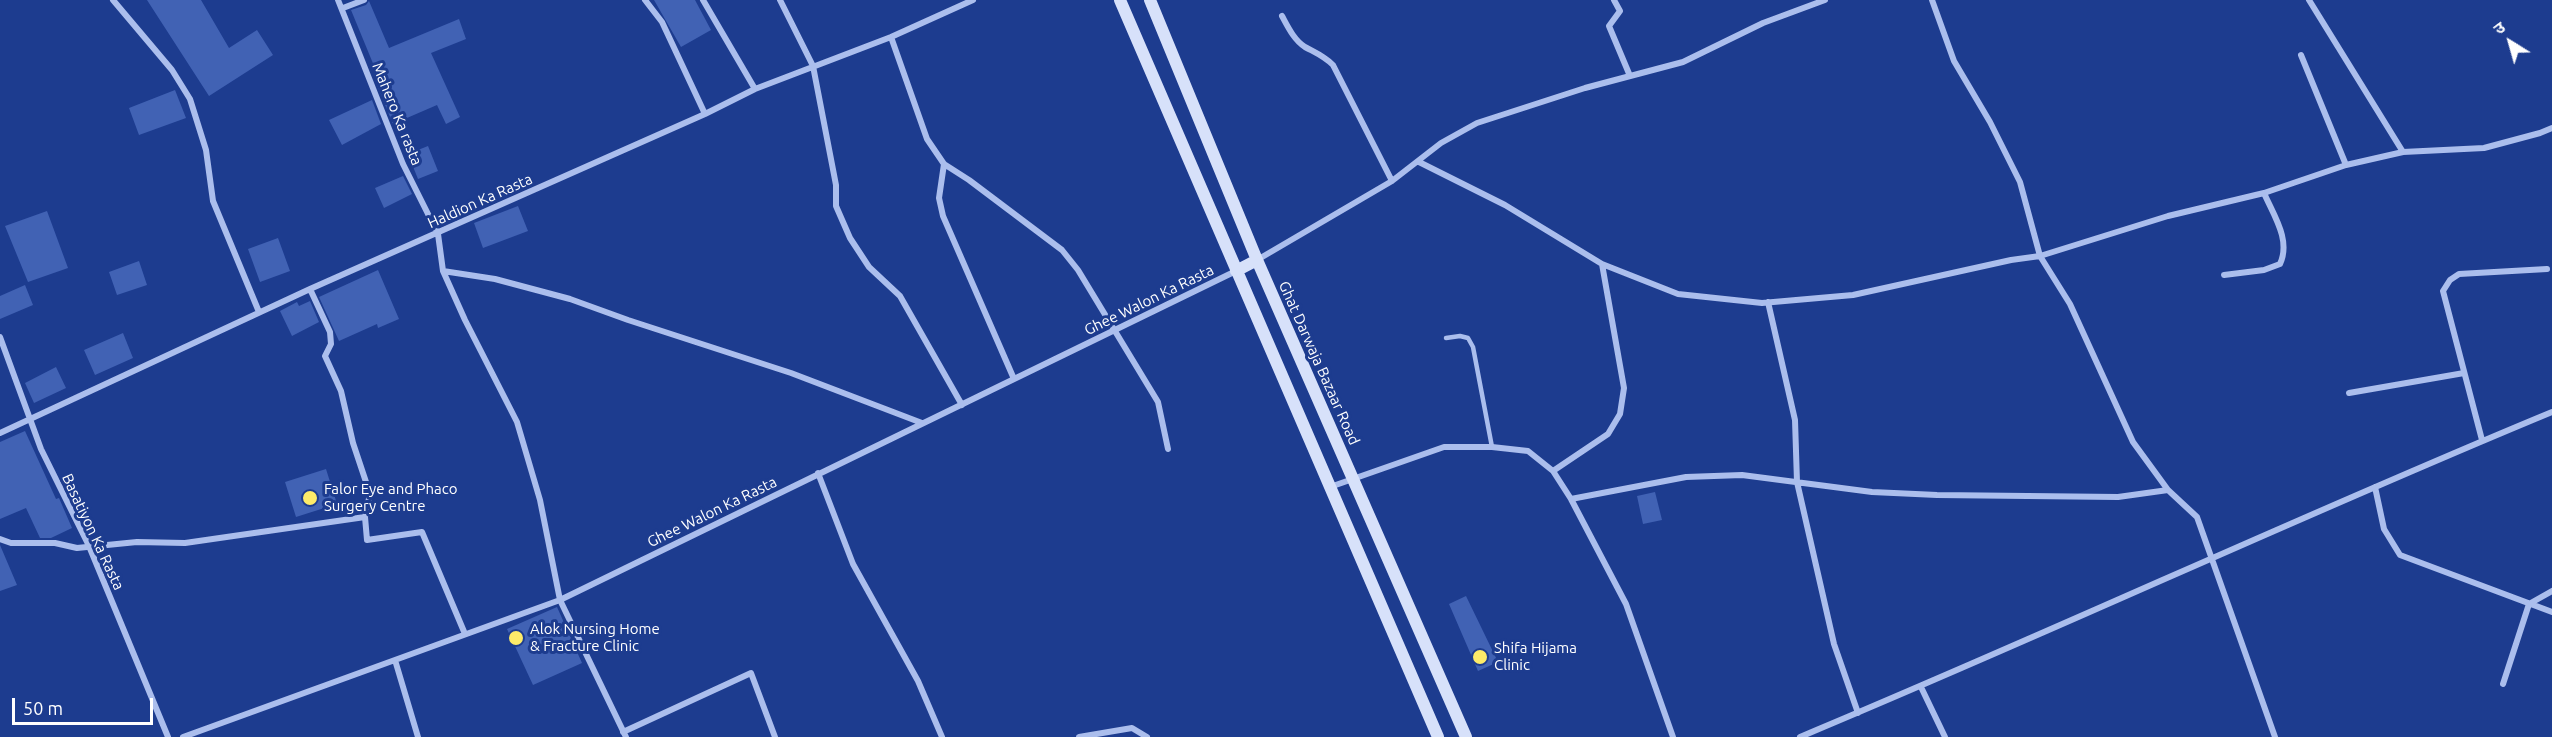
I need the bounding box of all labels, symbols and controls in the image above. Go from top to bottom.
north arrow [2480,12,2540,72]
text: उ [2490,18,2508,38]
street label: Mahero Ka rasta [368,60,426,168]
street label: Haldion Ka Rasta [425,170,535,232]
street label: Ghee Walon Ka Rasta [1081,261,1217,339]
street label: Ghat Darwaja Bazaar Road [1275,278,1363,448]
street label: Basatiyon Ka Rasta [58,471,128,593]
street label: Ghee Walon Ka Rasta [644,473,780,551]
place label: Falor Eye and Phaco Surgery Centre [324,480,457,515]
marker: Falor Eye and Phaco Surgery Centre [301,489,319,507]
place label: Alok Nursing Home & Fracture Clinic [530,620,660,655]
marker: Alok Nursing Home & Fracture Clinic [507,629,525,647]
place label: Shifa Hijama Clinic [1494,639,1577,674]
marker: Shifa Hijama Clinic [1471,648,1489,666]
scale bar [15,686,156,724]
text: 50 m [23,698,63,718]

